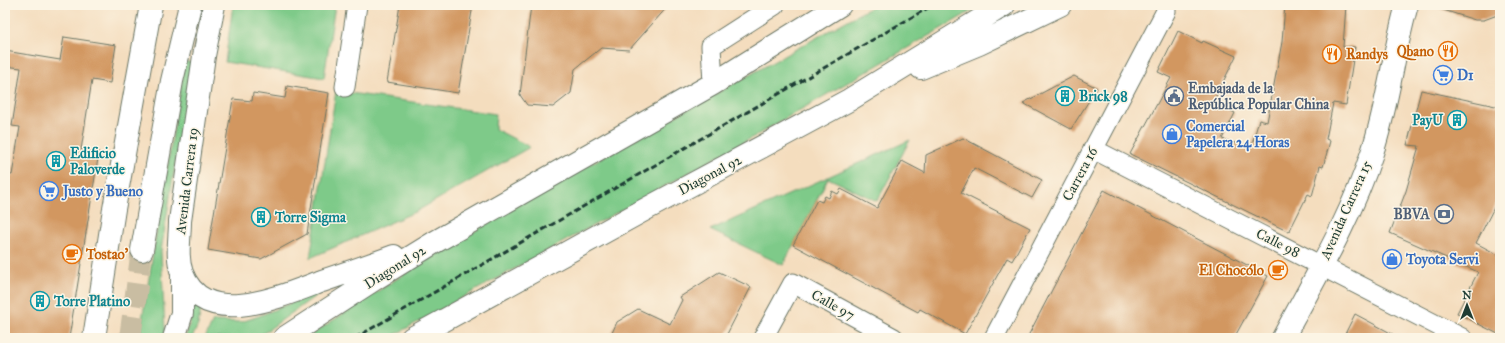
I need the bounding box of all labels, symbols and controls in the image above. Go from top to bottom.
restaurant icon: Qbano [1437,40,1459,62]
restaurant icon: Randys [1321,43,1343,65]
place label: Qbano [1397,43,1434,61]
place label: Randys [1346,46,1388,64]
supermarket icon: D1 [1432,64,1454,86]
place label: D1 [1457,67,1474,84]
place label: Embajada de la República Popular China [1188,80,1330,114]
building icon: Brick 98 [1054,85,1076,107]
public building icon: Embajada de la República Popular China [1163,85,1185,107]
place label: Brick 98 [1079,88,1128,106]
building icon: PayU [1446,109,1468,131]
place label: PayU [1412,112,1444,130]
place label: Comercial Papelera 24 Horas [1186,118,1289,152]
shop icon: Comercial Papelera 24 Horas [1161,123,1183,145]
street label: Avenida Carrera 19 [172,127,202,236]
street label: Carrera 16 [1059,143,1102,204]
place label: Edificio Paloverde [70,145,125,178]
building icon: Edificio Paloverde [45,150,67,172]
street label: Diagonal 92 [675,151,745,199]
street label: Avenida Carrera 15 [1316,158,1376,263]
supermarket icon: Justo y Bueno [38,180,60,202]
place label: Justo y Bueno [61,183,143,201]
bank icon: BBVA [1433,203,1455,225]
building icon: Torre Sigma [250,206,272,228]
place label: BBVA [1394,206,1431,223]
place label: Torre Sigma [274,209,347,227]
street label: Calle 98 [1253,225,1303,261]
street label: Diagonal 92 [361,241,429,293]
cafe icon: Tostao' [61,243,83,265]
place label: Tostao' [85,246,129,263]
shop icon: Toyota Servi [1381,248,1403,270]
place label: Toyota Servi [1405,251,1479,269]
cafe icon: El Chocólo [1267,259,1289,281]
place label: El Chocólo [1199,262,1264,279]
north arrow [1447,285,1487,325]
street label: Calle 97 [808,286,858,324]
text: N [1462,289,1472,302]
building icon: Torre Platino [29,290,51,312]
place label: Torre Platino [53,293,130,310]

